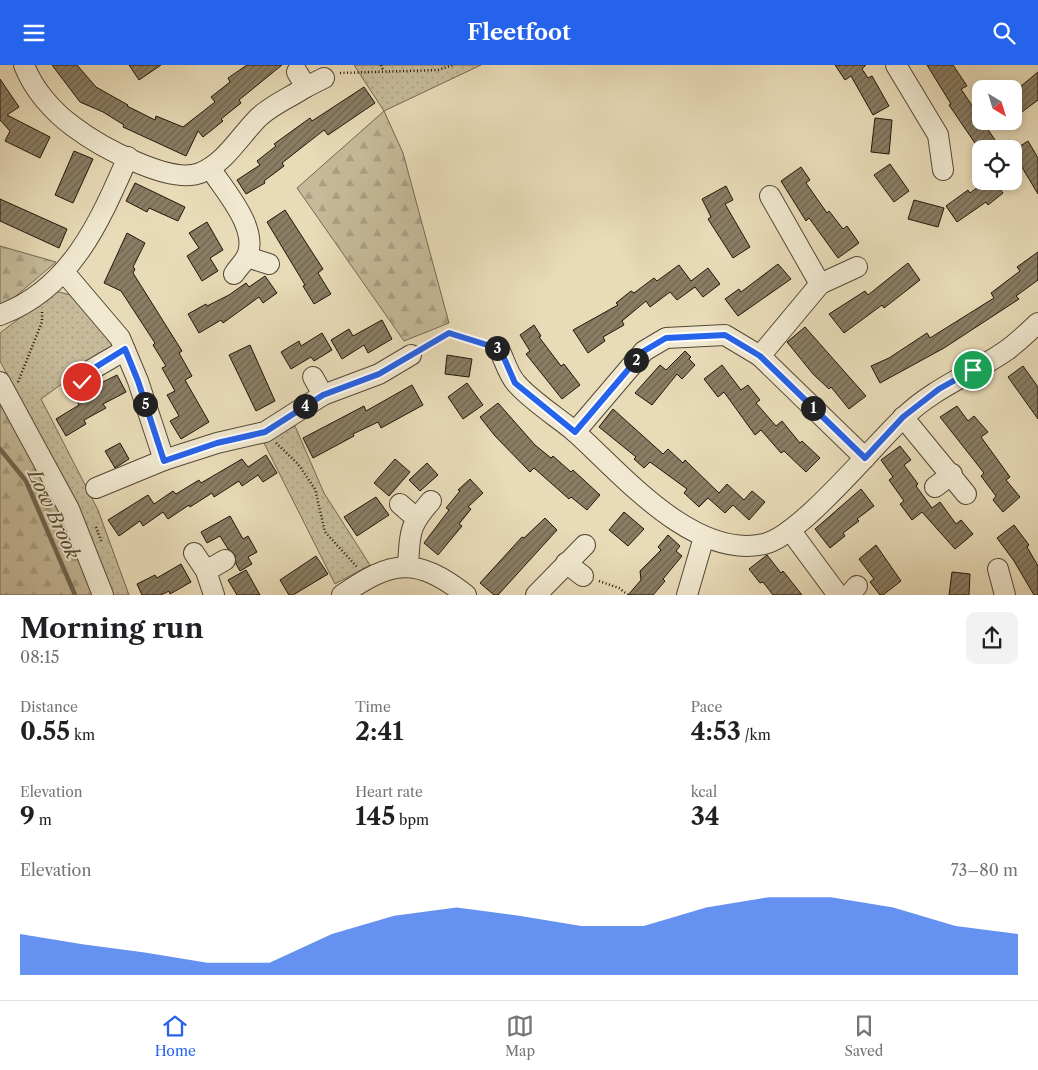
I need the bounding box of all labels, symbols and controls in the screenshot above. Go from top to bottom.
icon: menu [20,19,48,47]
text: Fleetfoot [467,19,571,46]
icon: search [990,19,1018,47]
north arrow [972,80,1022,130]
map controls [972,80,1022,190]
button: locate [972,140,1022,190]
pin: 3 [484,335,510,361]
text: 3 [494,339,501,357]
pin: 2 [624,347,648,373]
pin [952,349,994,391]
text: 2 [632,351,641,369]
icon: arrive [959,356,987,384]
pin [61,361,103,403]
icon: check [68,368,96,396]
pin: 5 [132,391,158,417]
pin: 4 [292,393,318,419]
text: 5 [142,395,149,413]
pin: 1 [800,395,826,421]
text: 4 [301,397,310,415]
text: 1 [810,399,817,417]
water label: Low Brook [22,464,84,563]
text: Morning run [20,611,204,645]
button: share [966,612,1018,664]
text: 08:15 [20,647,60,667]
text: Distance [20,698,78,716]
text: Time [355,698,391,716]
text: Pace [691,698,722,716]
text: 0.55 [20,716,70,747]
text: 2:41 [355,716,404,747]
text: 4:53 [691,716,741,747]
text: km [70,726,95,744]
text: /km [741,726,771,744]
text: Elevation [20,783,83,801]
text: Heart rate [355,783,423,801]
text: kcal [691,783,717,801]
text: 9 [20,801,35,832]
text: 145 [355,801,395,832]
text: 34 [691,801,720,832]
text: m [35,811,52,829]
text: bpm [395,811,429,829]
text: Elevation [20,860,91,880]
text: 73–80 m [951,860,1018,880]
tab: Home [155,1012,196,1060]
tab: Map [505,1012,535,1060]
tab: Saved [844,1012,883,1060]

